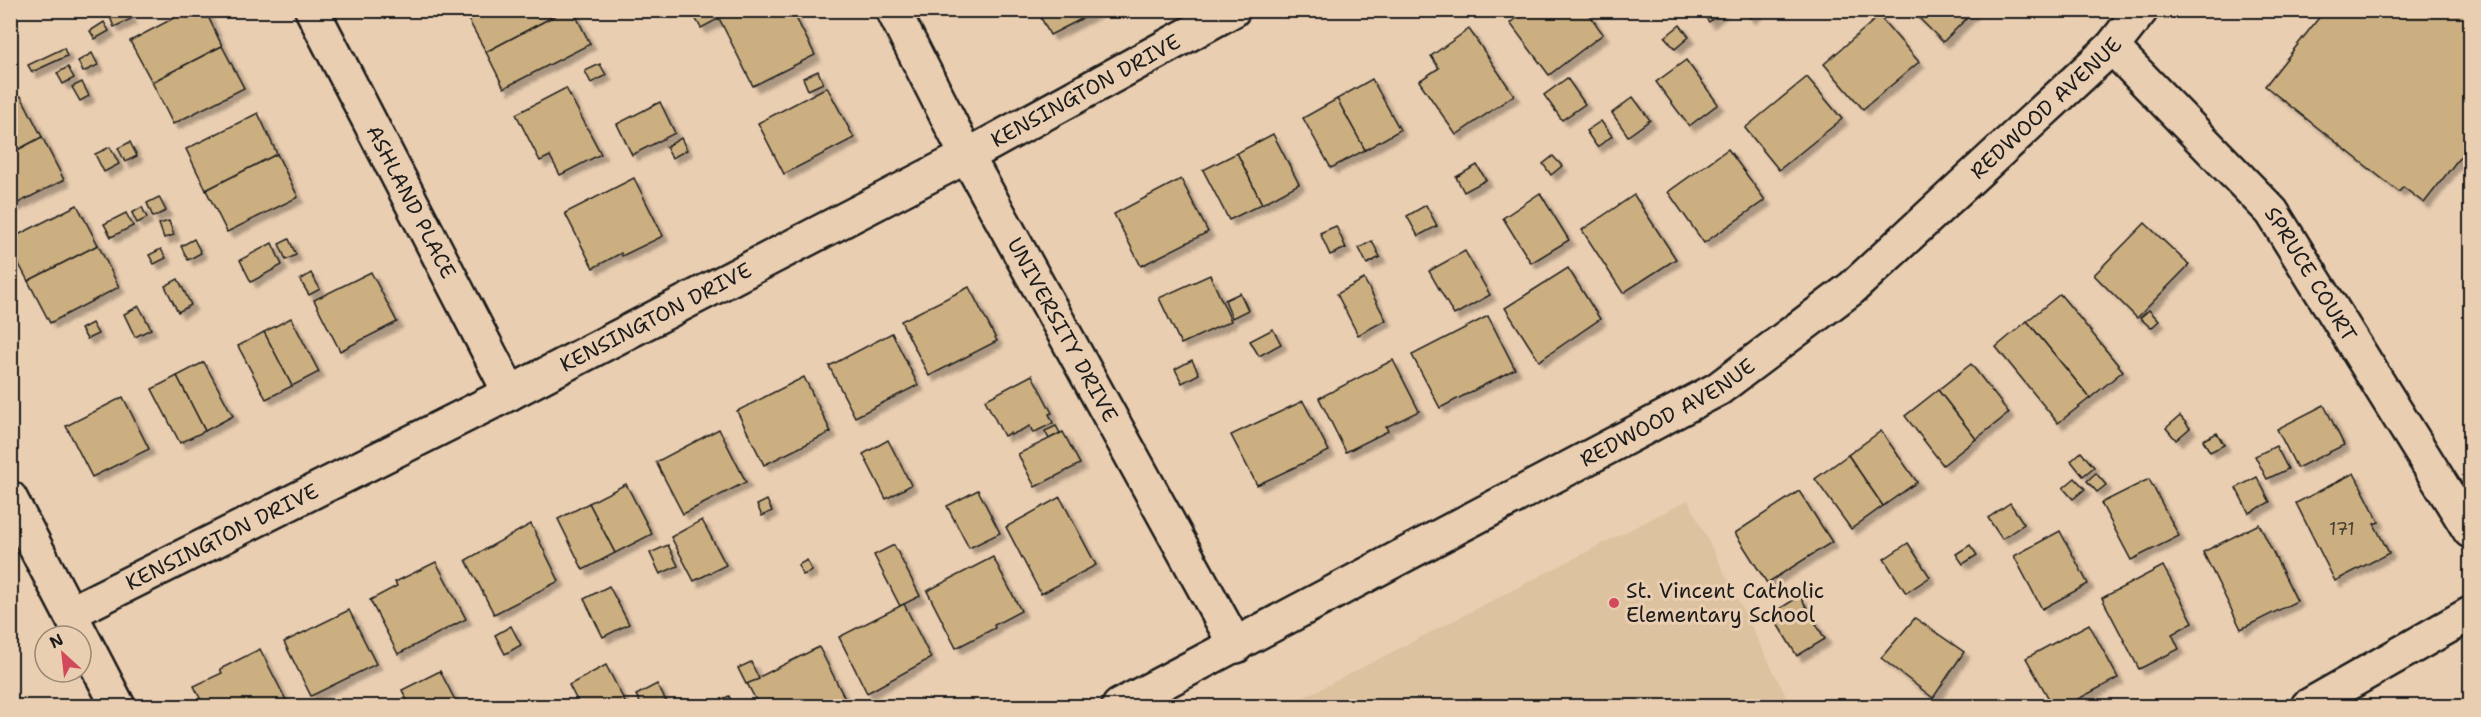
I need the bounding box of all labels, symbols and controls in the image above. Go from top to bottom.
street label: KENSINGTON DRIVE [986,28,1185,154]
street label: REDWOOD AVENUE [1964,32,2128,185]
street label: ASHLAND PLACE [360,120,462,283]
street label: SPRUCE COURT [2258,201,2363,347]
street label: UNIVERSITY DRIVE [1000,233,1124,427]
street label: KENSINGTON DRIVE [555,256,756,379]
street label: REDWOOD AVENUE [1575,352,1761,474]
street label: KENSINGTON DRIVE [121,477,323,597]
house number: 171 [2329,517,2355,541]
place label: St. Vincent Catholic Elementary School [1626,577,1824,629]
marker: St. Vincent Catholic Elementary School [1607,596,1621,610]
north arrow [33,624,93,684]
text: N [46,629,67,653]

